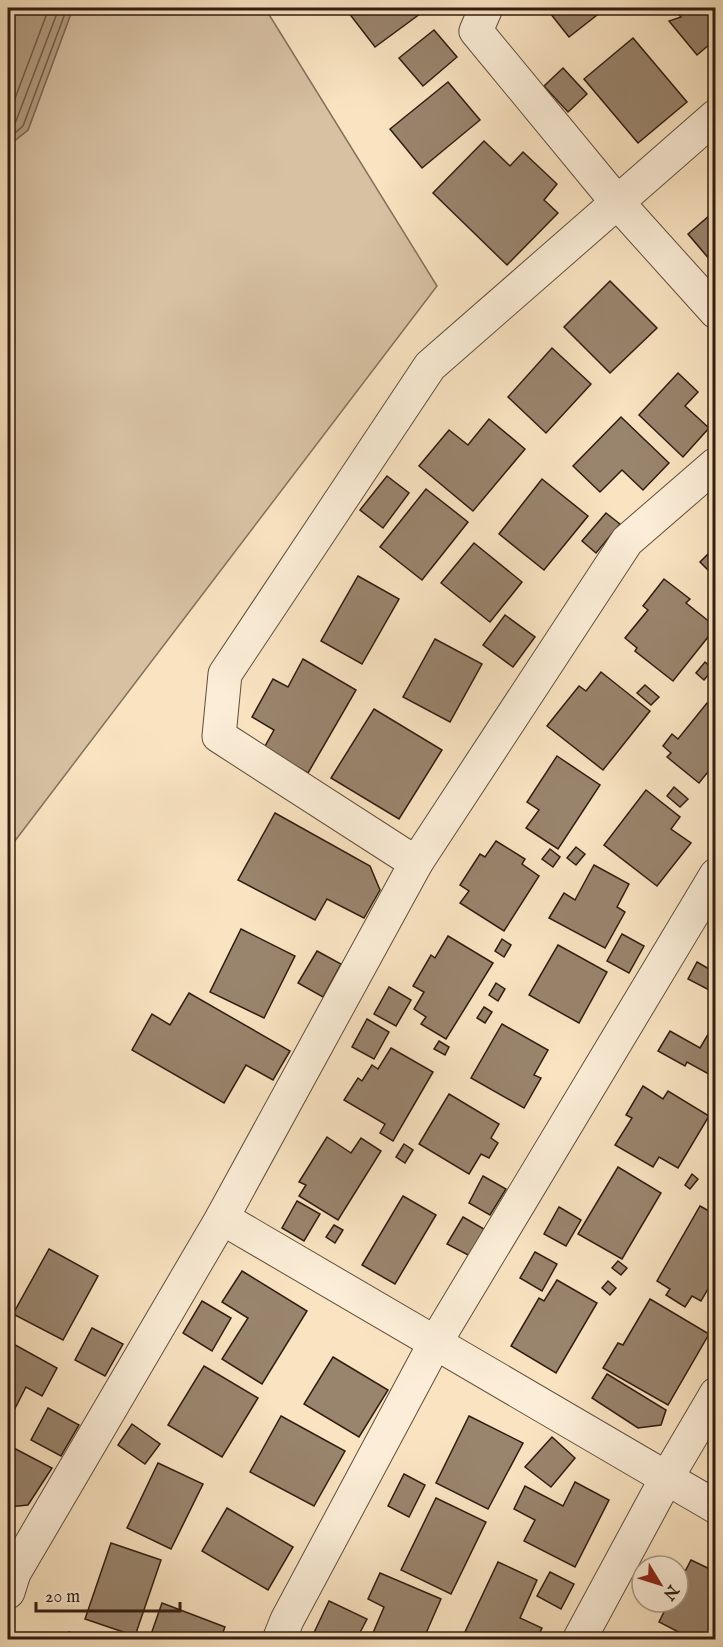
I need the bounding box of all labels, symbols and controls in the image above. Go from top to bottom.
north arrow [630,1554,690,1614]
scale bar [36,1575,180,1613]
text: N [658,1580,683,1604]
text: 20 m [45,1586,80,1609]

